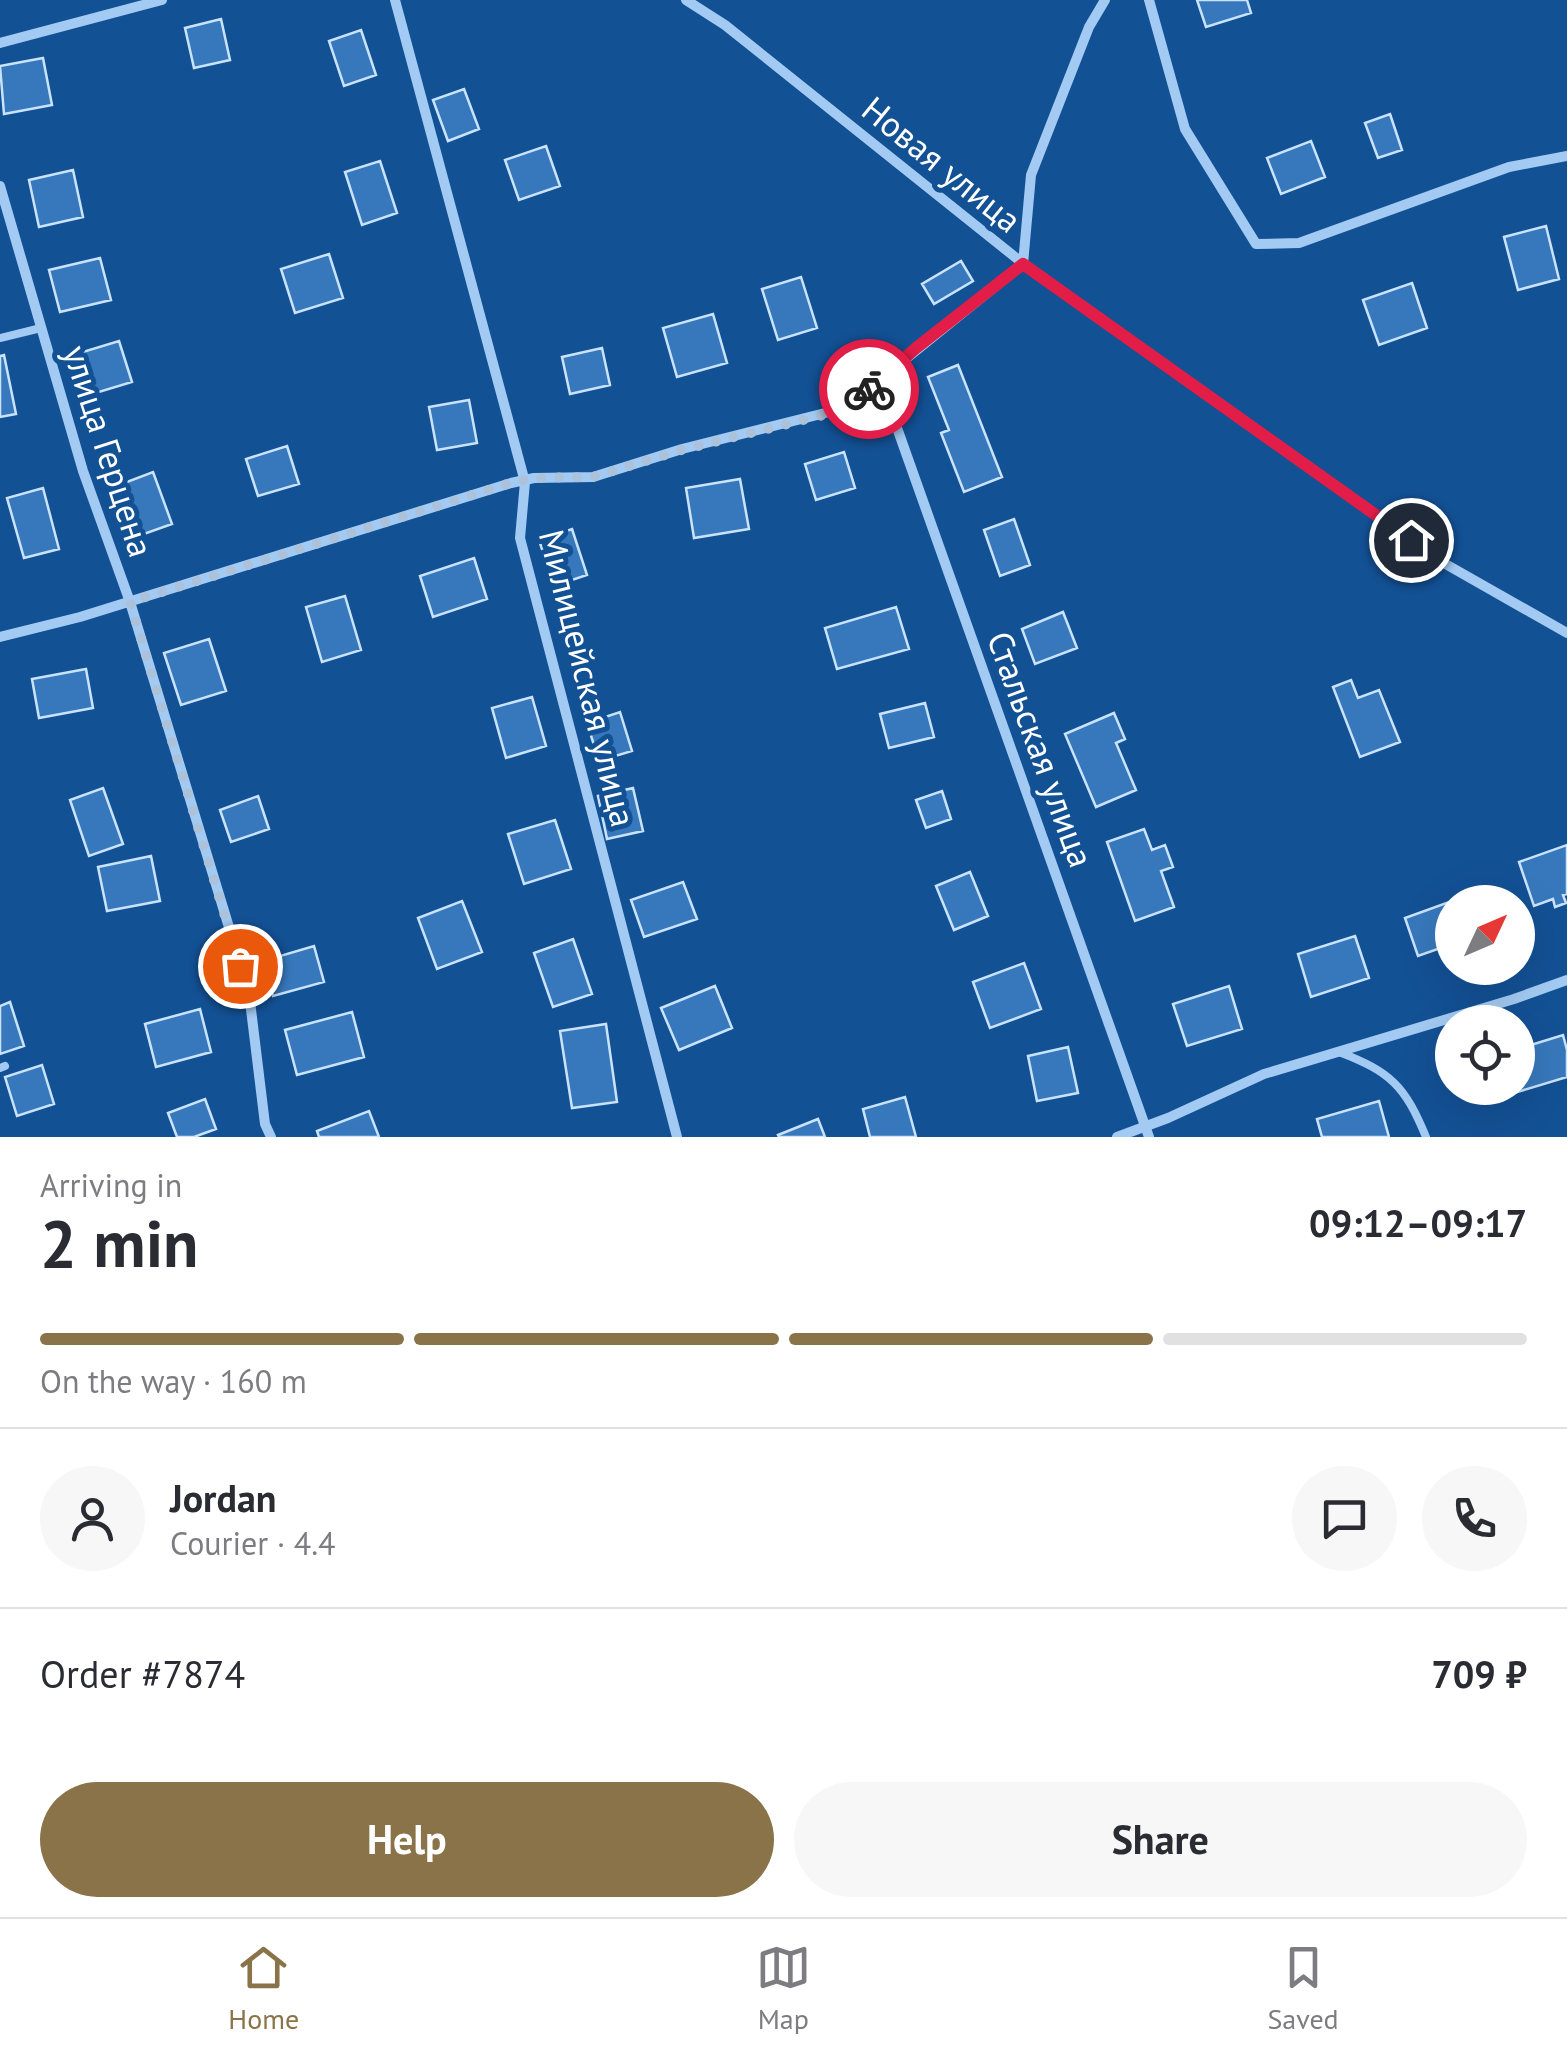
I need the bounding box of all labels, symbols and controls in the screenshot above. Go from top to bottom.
street label: Новая улица [853,86,1031,242]
street label: улица Герцена [53,339,165,563]
courier [819,339,919,439]
icon: bike [842,362,897,417]
pin [1369,498,1454,583]
icon: home [1384,513,1439,568]
street label: Милицейская улица [529,525,647,831]
street label: Стальская улица [977,625,1105,873]
north arrow [1435,885,1535,985]
map controls [1435,885,1535,1105]
pin [198,924,283,1009]
icon: bag [213,939,268,994]
button: locate [1435,1005,1535,1105]
text: Arriving in [40,1164,182,1206]
text: 09:12–09:17 [1309,1198,1527,1247]
text: 2 min [40,1201,199,1285]
text: On the way · 160 m [40,1360,307,1402]
button: person [40,1466,145,1571]
button: chat [1292,1466,1397,1571]
button: phone [1422,1466,1527,1571]
text: Jordan [170,1473,276,1522]
text: Courier · 4.4 [170,1522,336,1564]
text: Order #7874 [40,1649,245,1698]
text: 709 ₽ [1431,1649,1527,1698]
button: Help [40,1782,774,1897]
button: Share [794,1782,1527,1897]
tab: Home [228,1940,299,2037]
tab: Map [756,1940,811,2037]
tab: Saved [1267,1940,1339,2037]

